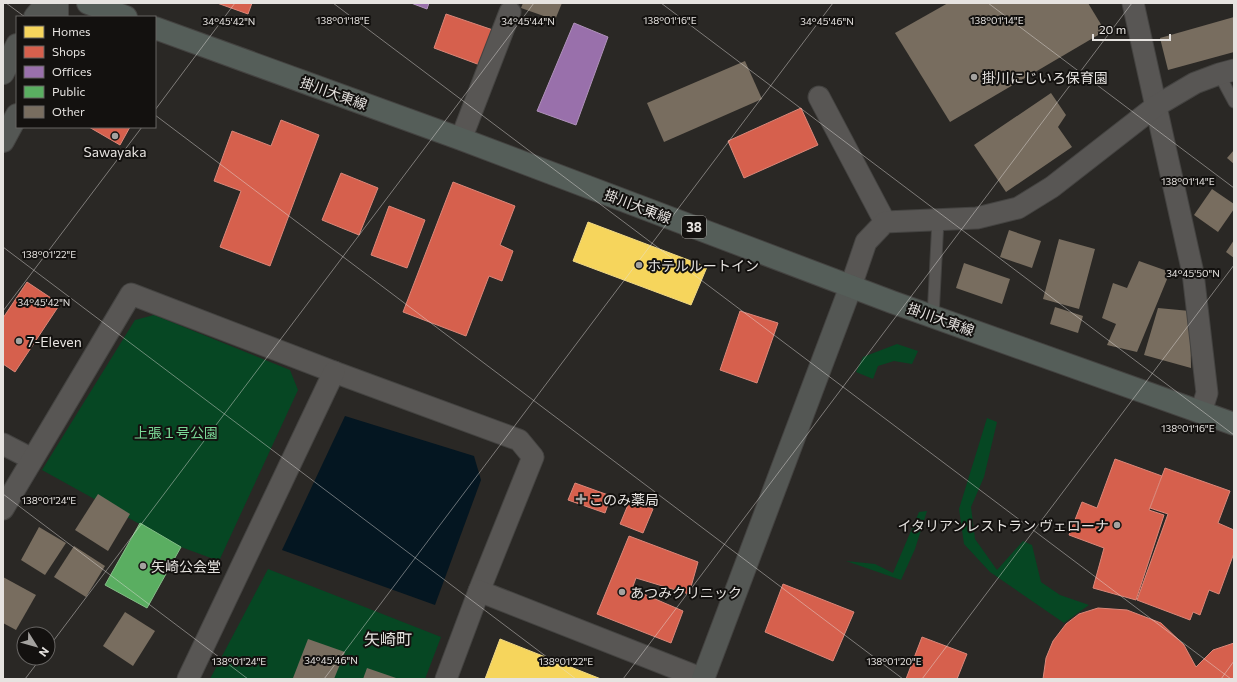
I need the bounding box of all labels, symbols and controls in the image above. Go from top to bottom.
text: 138°01'18"E [316,14,370,26]
text: 138°01'16"E [643,14,697,26]
text: 138°01'14"E [970,14,1024,26]
text: 34°45'42"N [203,15,255,27]
text: 34°45'44"N [501,15,555,27]
text: 34°45'46"N [800,15,854,27]
legend [16,16,156,128]
scale bar [1093,16,1170,42]
text: 20 m [1099,22,1126,36]
text: Homes [52,24,90,38]
text: Shops [52,44,86,58]
text: Offices [52,64,92,78]
place label: 掛川にじいろ保育園 [982,69,1108,86]
marker: 掛川にじいろ保育園 [969,72,979,82]
street label: 掛川大東線 [298,73,370,113]
text: Public [52,84,85,98]
text: Other [52,104,85,118]
marker: Sawayaka [110,131,120,141]
place label: Sawayaka [84,143,146,160]
text: 138°01'14"E [1161,175,1215,187]
street label: 掛川大東線 [602,186,674,226]
road number: 38 [682,216,706,238]
text: 138°01'22"E [22,248,76,260]
place label: ホテルルートイン [647,257,759,274]
marker: ホテルルートイン [634,260,644,270]
text: 34°45'50"N [1166,267,1220,279]
text: 34°45'42"N [18,296,70,308]
street label: 掛川大東線 [905,299,977,339]
place label: 7-Eleven [27,333,82,350]
marker: 7-Eleven [14,336,24,346]
text: 138°01'16"E [1161,422,1215,434]
park label: 上張１号公園 [134,424,218,441]
place label: このみ薬局 [589,491,659,508]
text: 138°01'24"E [22,494,76,506]
marker: このみ薬局 [576,494,586,504]
place label: イタリアンレストラン ヴェローナ [897,517,1109,534]
marker: イタリアンレストラン ヴェローナ [1112,520,1122,530]
place label: 矢崎公会堂 [151,558,221,575]
marker: 矢崎公会堂 [138,561,148,571]
place label: あつみクリニック [630,584,742,601]
marker: あつみクリニック [617,587,627,597]
north arrow [16,626,56,666]
district label: 矢崎町 [364,629,412,648]
text: N [37,645,52,660]
text: 34°45'46"N [304,654,358,666]
text: 138°01'24"E [212,655,266,667]
text: 138°01'22"E [539,655,593,667]
text: 138°01'20"E [866,655,922,667]

